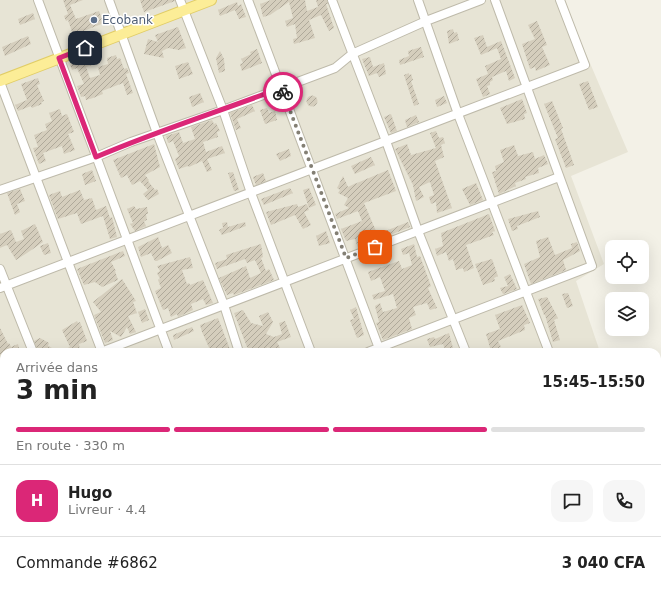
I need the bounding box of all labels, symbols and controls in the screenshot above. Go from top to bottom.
place label: Ecobank [102,13,153,27]
marker: Ecobank [89,15,99,25]
pin [68,31,102,65]
icon: home [74,37,96,59]
courier [263,72,303,112]
icon: bike [272,81,294,103]
pin [358,230,392,264]
icon: bag [364,236,386,258]
map controls [605,240,649,336]
button: locate [605,240,649,284]
button: layers [605,292,649,336]
text: Arrivée dans [16,360,98,375]
text: 15:45–15:50 [542,373,645,391]
text: 3 min [16,375,98,405]
text: En route · 330 m [16,438,125,453]
button: chat [551,480,593,522]
button: phone [603,480,645,522]
text: Hugo [68,484,112,502]
text: H [31,492,43,510]
text: Livreur · 4.4 [68,502,146,517]
text: Commande #6862 [16,554,158,572]
text: 3 040 CFA [562,554,645,572]

